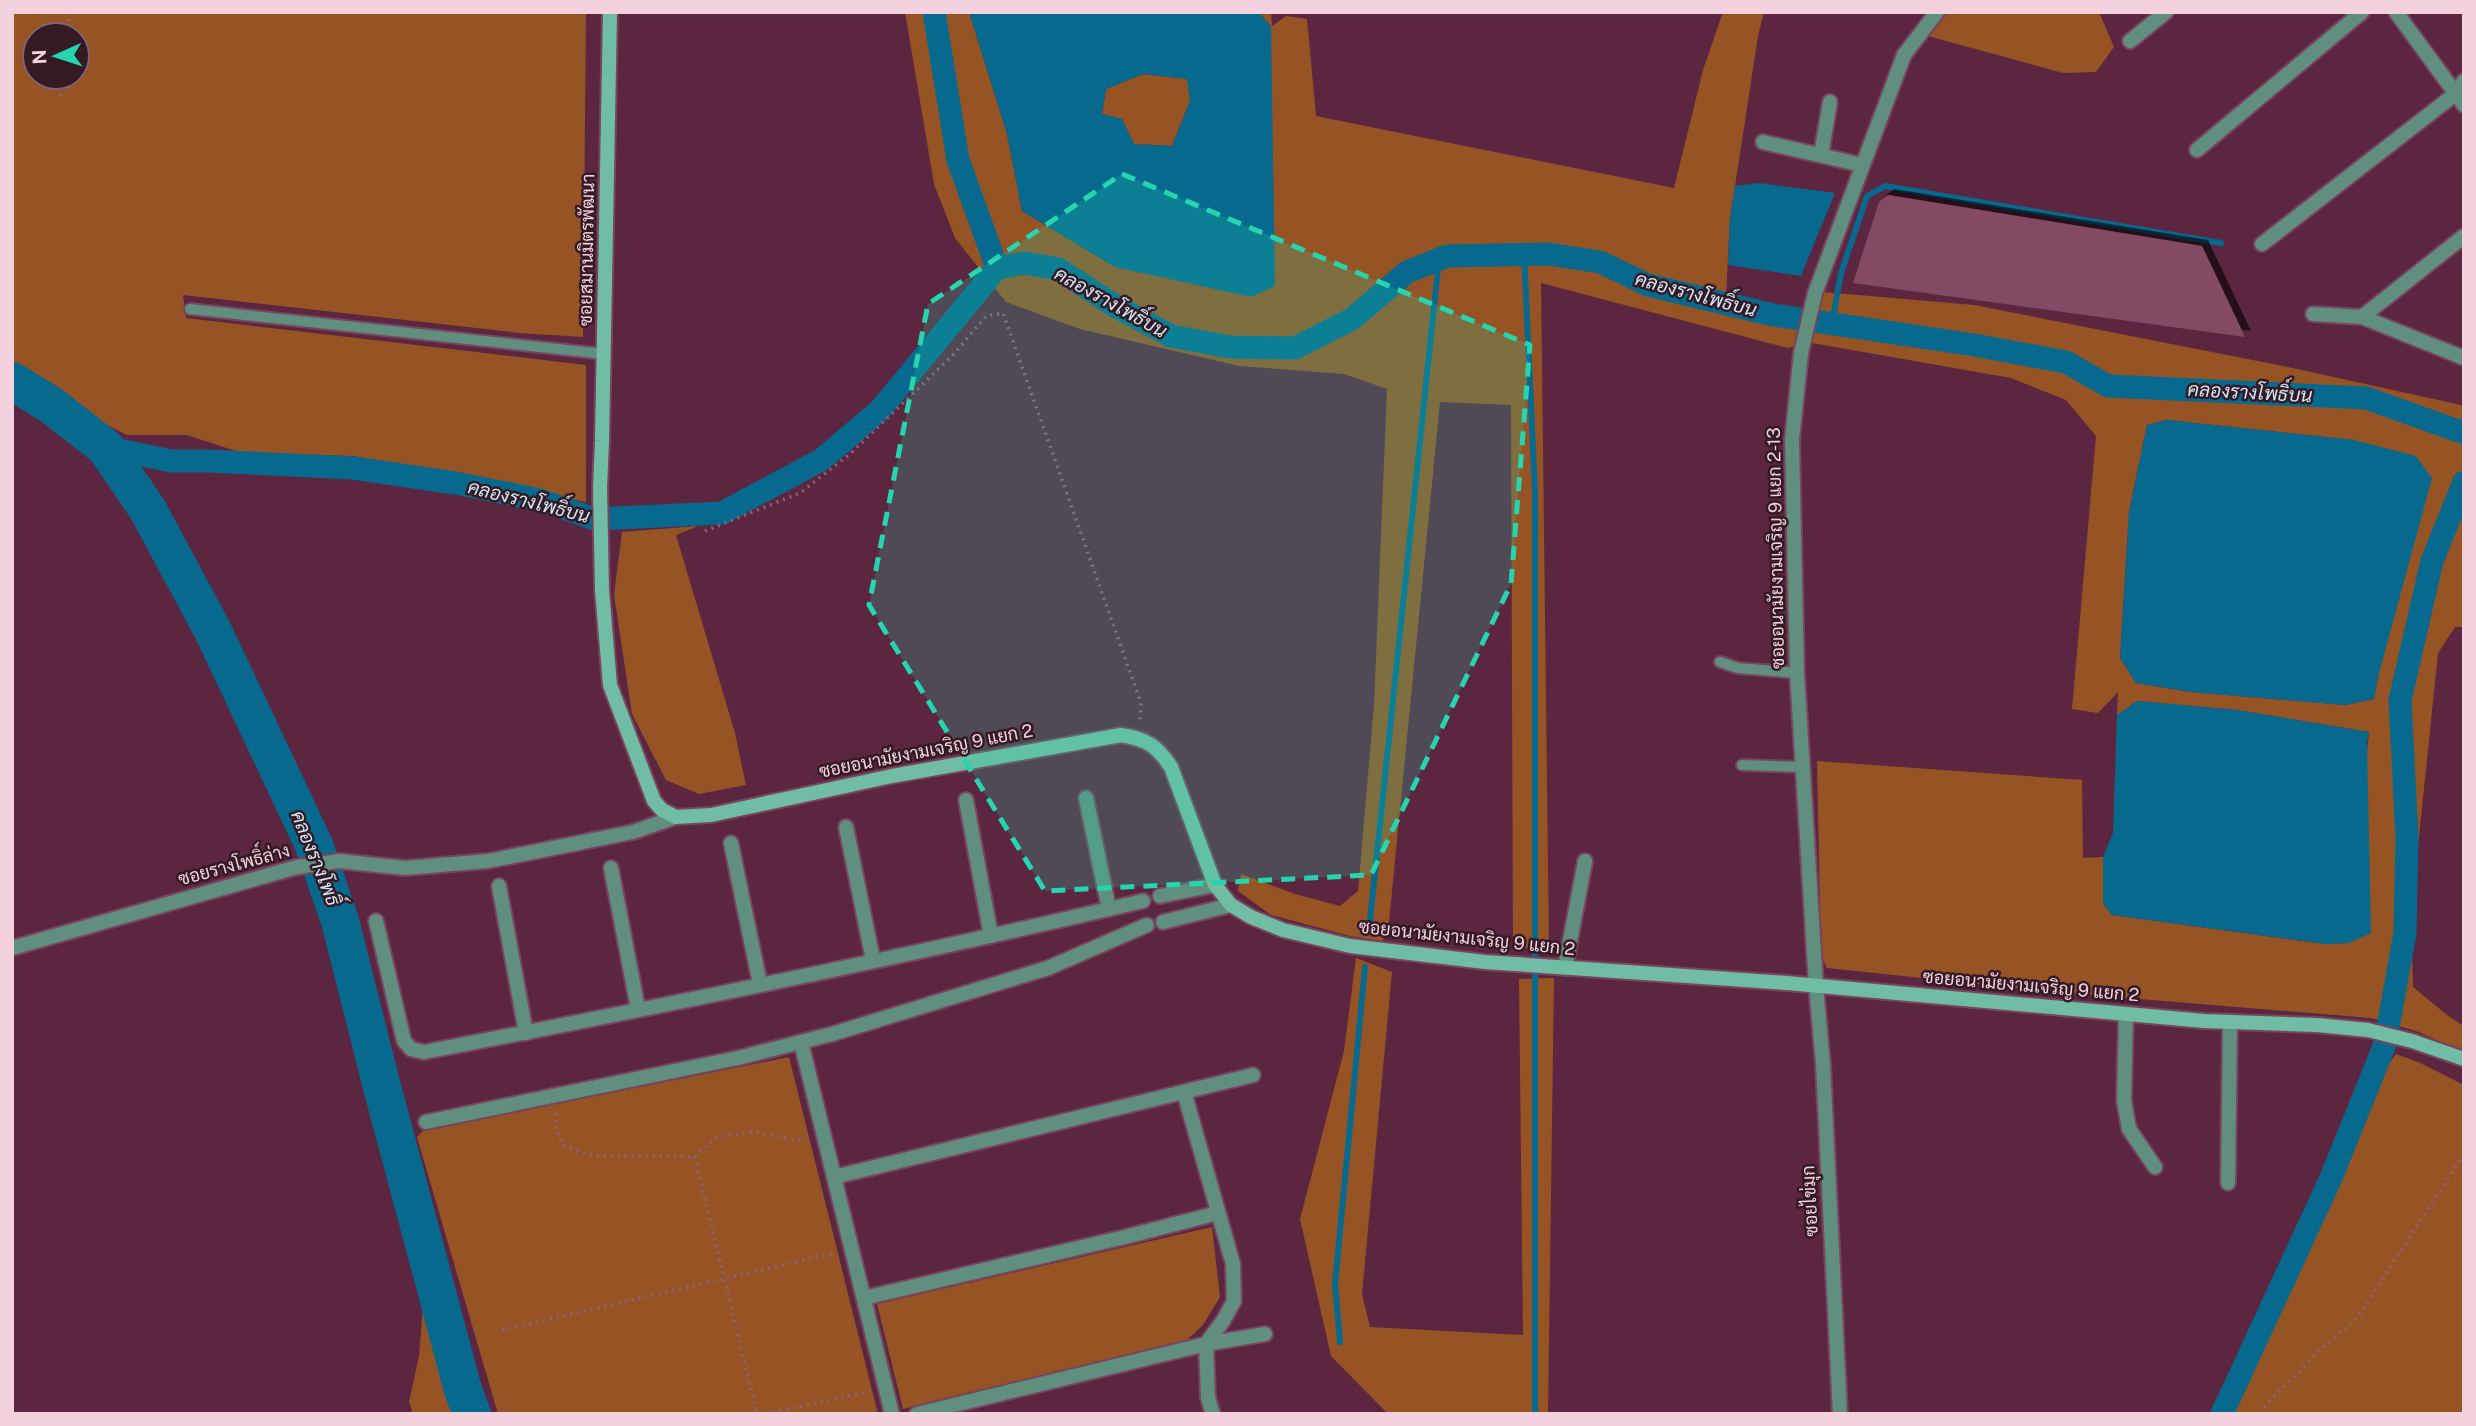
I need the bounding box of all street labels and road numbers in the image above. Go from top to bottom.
street label: ซอยสมานมิตรพัฒนา [575,174,598,326]
street label: ซอยอนามัยงามเจริญ 9 แยก 2-13 [1763,427,1789,669]
street label: ซอยอนามัยงามเจริญ 9 แยก 2 [817,719,1035,783]
street label: ซอยรางโพธิ์ล่าง [175,835,292,889]
street label: ซอยอนามัยงามเจริญ 9 แยก 2 [1358,916,1576,960]
street label: ซอยอนามัยงามเจริญ 9 แยก 2 [1922,966,2140,1006]
street label: ซอยไข่มุก [1795,1165,1824,1237]

